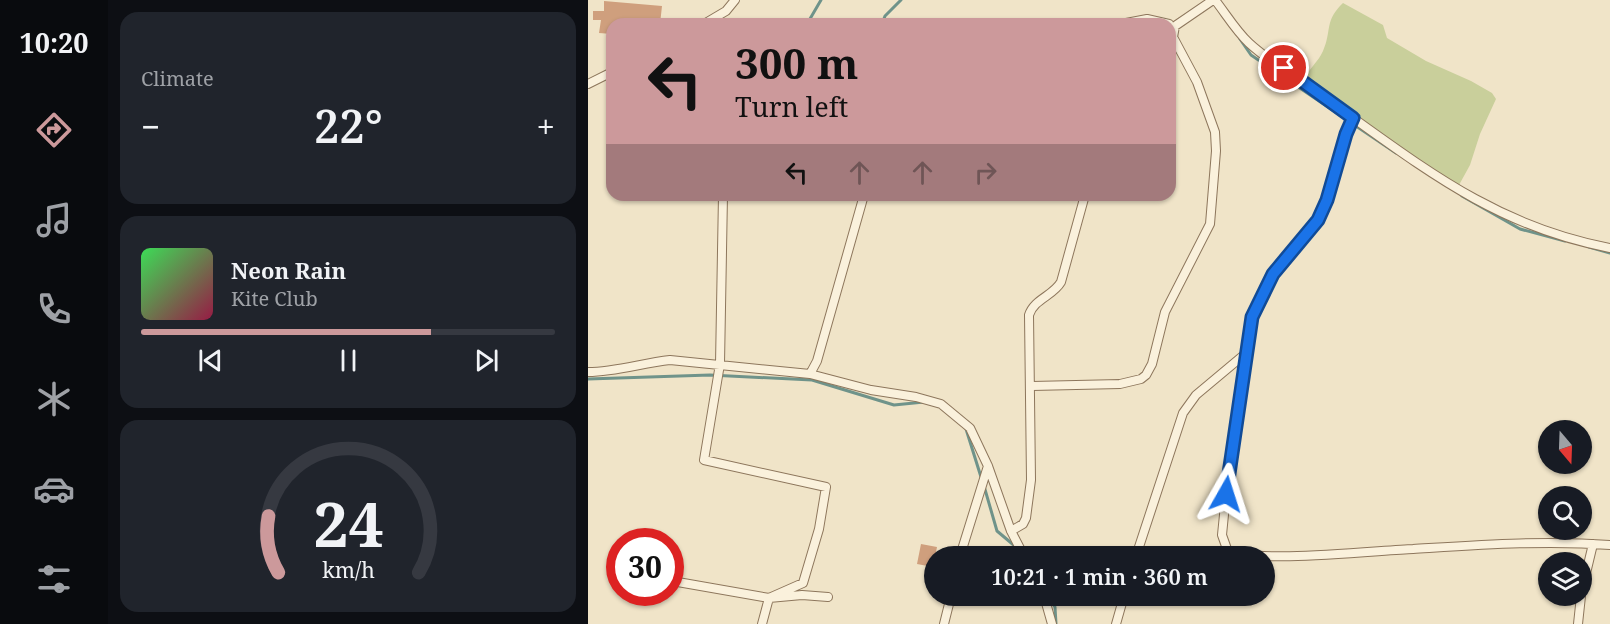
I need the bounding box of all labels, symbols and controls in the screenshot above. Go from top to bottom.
text: 10:20 [19,24,89,61]
text: 300 m [735,34,859,91]
icon: left [636,42,714,120]
pin [1258,42,1309,93]
icon: arrive [1267,51,1300,84]
text: Climate [141,65,214,92]
text: Turn left [735,88,848,125]
text: 22° [314,95,383,156]
text: − [141,104,160,149]
text: + [537,104,555,149]
icon: directions [33,109,75,151]
icon: left [780,156,813,189]
icon: ahead [843,156,876,189]
icon: ahead [906,156,939,189]
icon: right [969,156,1002,189]
icon: music [33,199,75,241]
text: Neon Rain [231,255,346,285]
text: Kite Club [231,285,318,312]
icon: phone [33,288,75,330]
icon: previous [194,344,227,377]
icon: pause [332,344,365,377]
icon: next [470,344,503,377]
icon: climate [33,378,75,420]
north arrow [1538,420,1592,474]
map controls [1538,420,1592,606]
position arrow [1194,462,1258,526]
icon: car [33,468,75,510]
text: 24 [313,480,383,565]
button: search [1538,486,1592,540]
speed limit sign: 30 [606,528,684,606]
button: layers [1538,552,1592,606]
text: km/h [322,555,375,584]
icon: filters [33,558,75,600]
text: 10:21 · 1 min · 360 m [991,561,1208,591]

